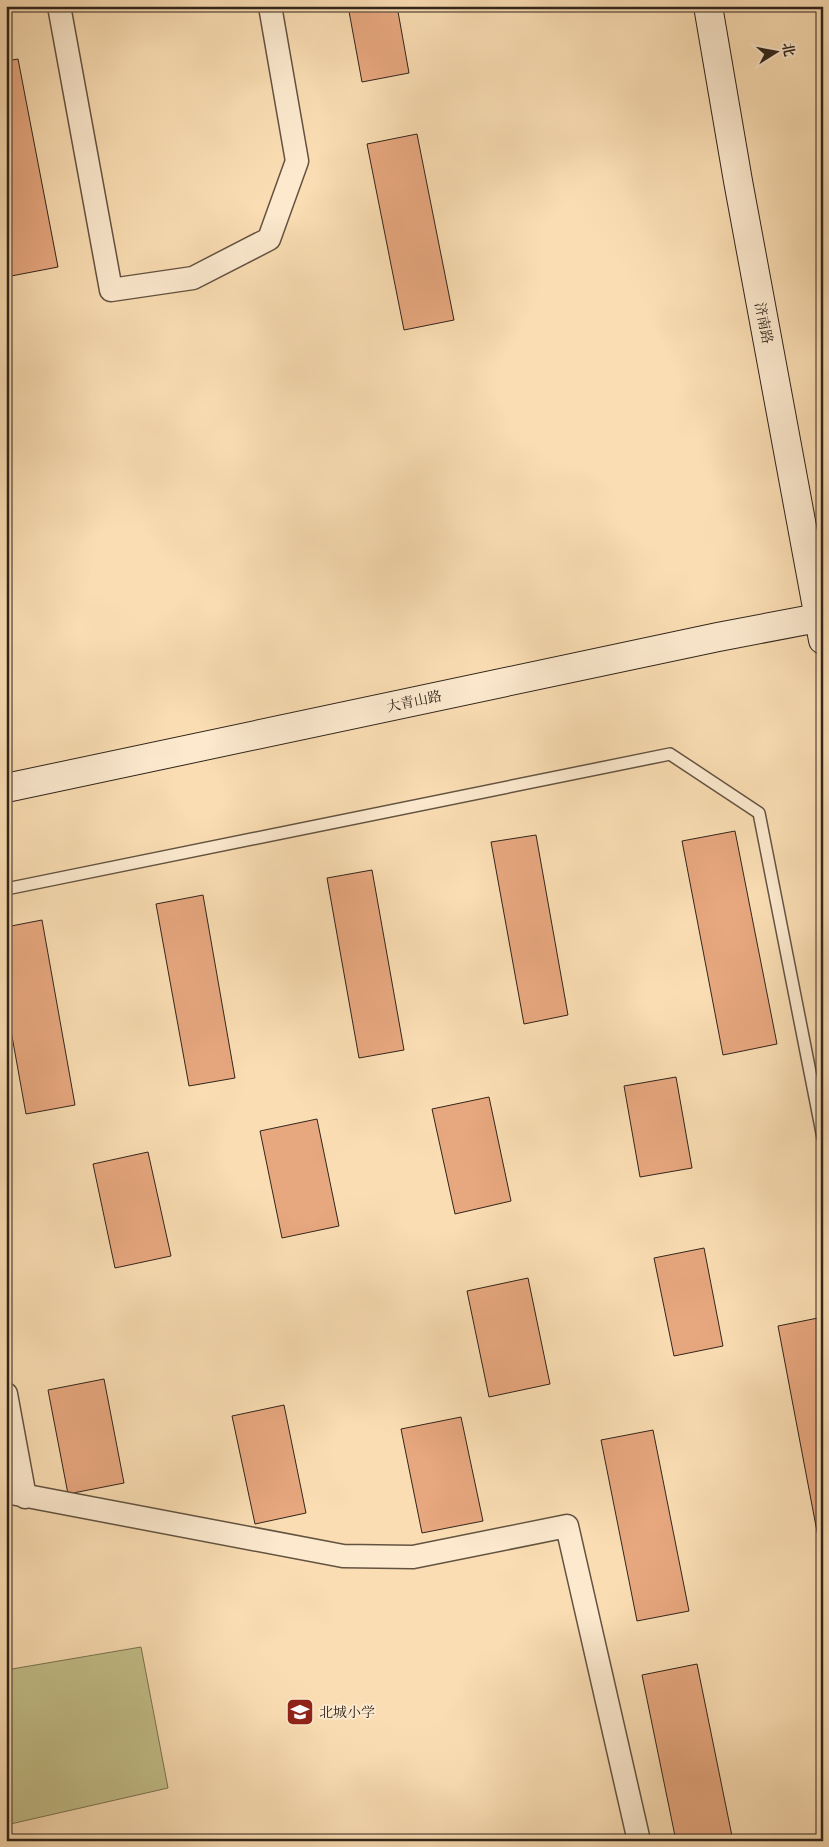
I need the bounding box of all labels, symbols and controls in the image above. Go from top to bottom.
north arrow [752,28,802,78]
text: 北 [779,41,799,58]
street label: 济南路 [751,301,777,345]
street label: 大青山路 [385,686,443,716]
school or university icon: 北城小学 [285,1697,315,1727]
place label: 北城小学 [319,1703,375,1721]

